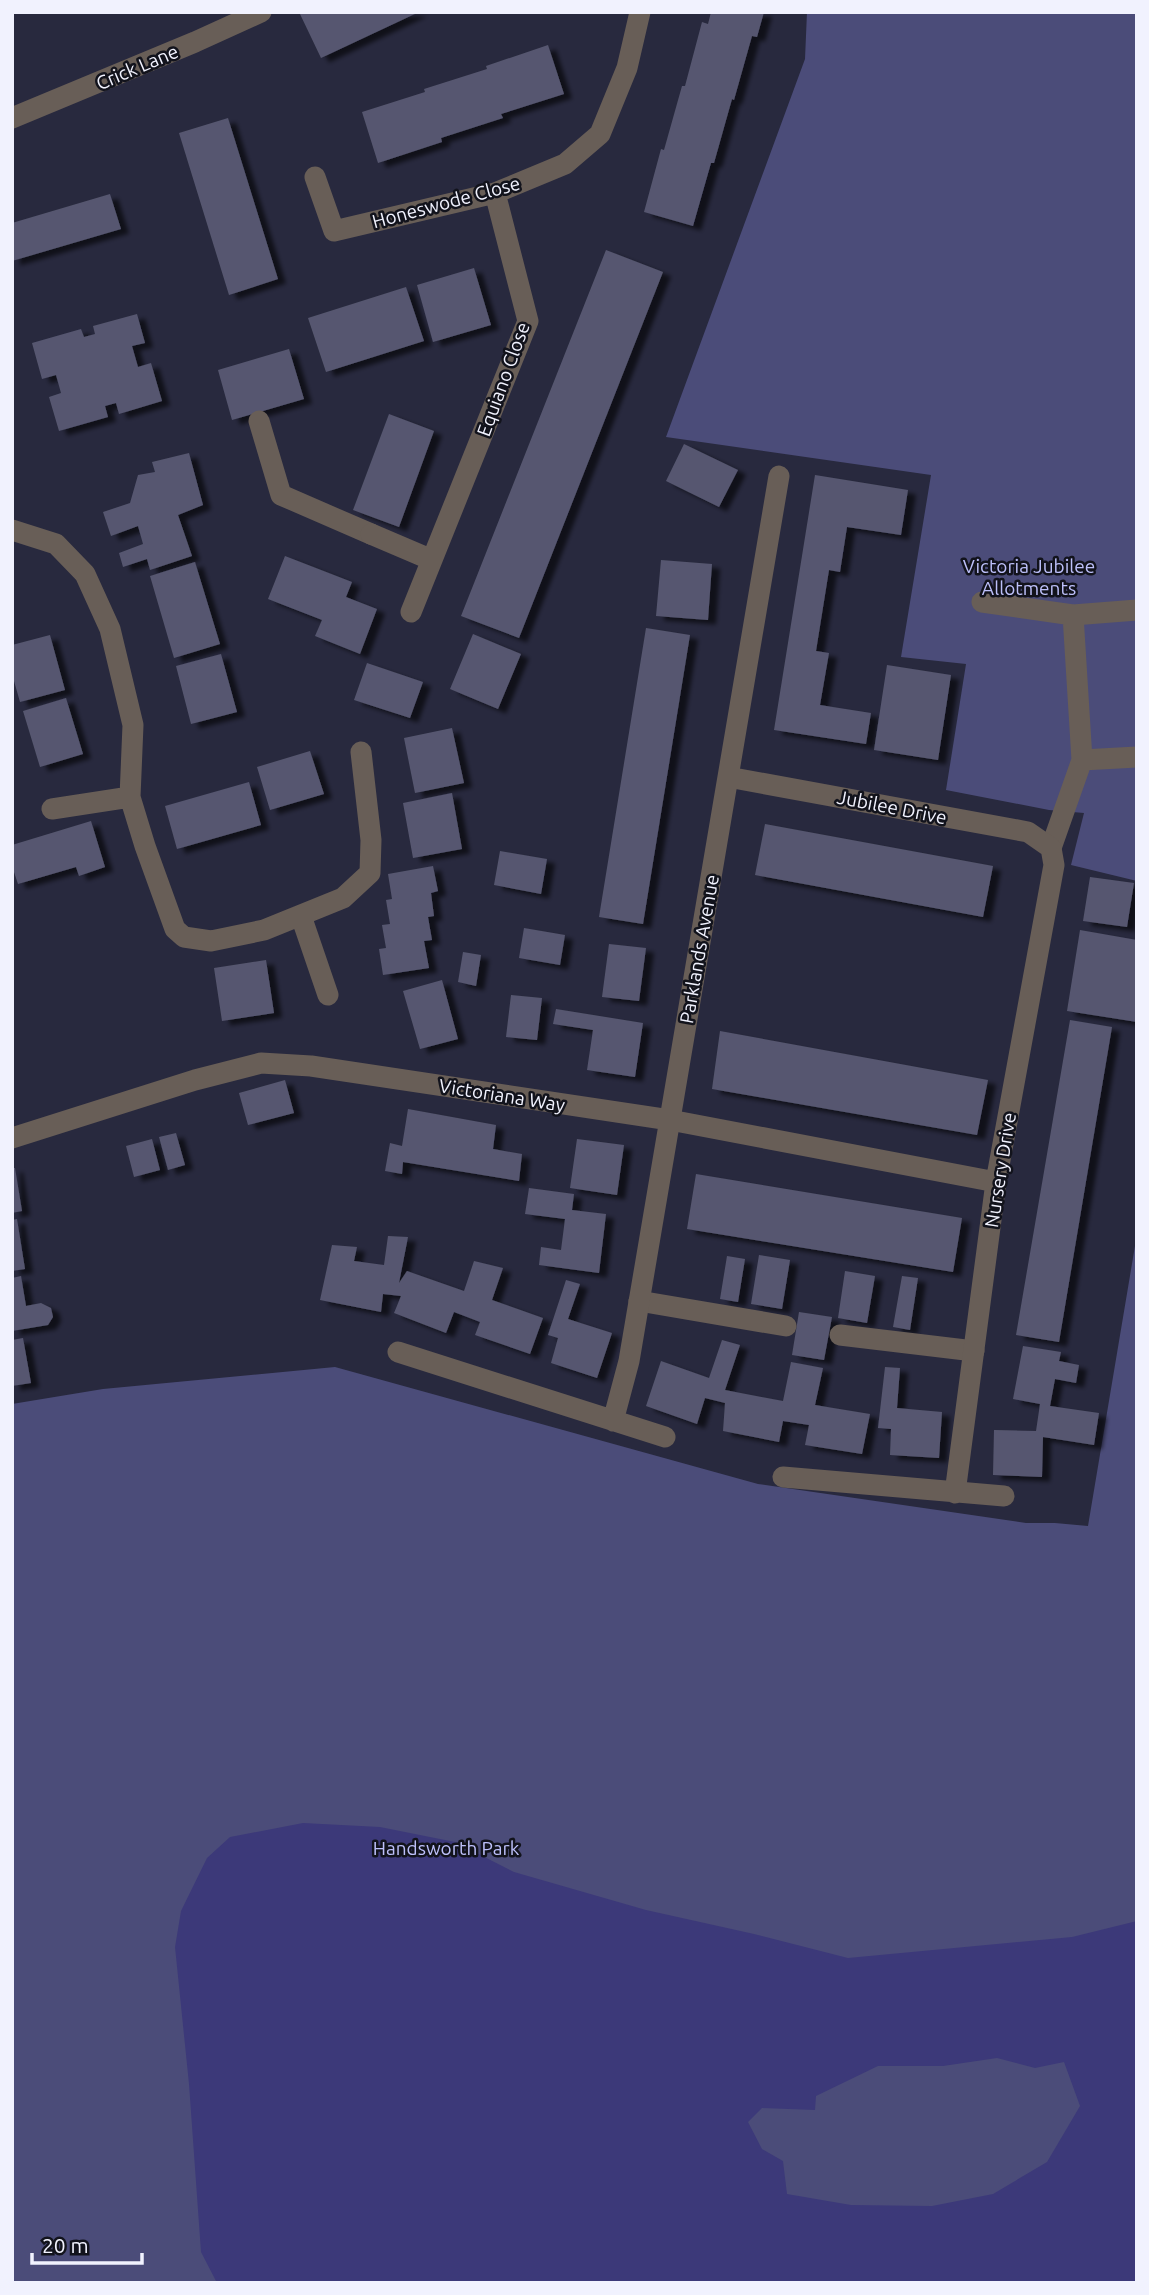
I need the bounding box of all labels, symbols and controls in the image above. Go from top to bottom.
street label: Crick Lane [93,40,181,94]
street label: Honeswode Close [370,172,522,232]
street label: Equiano Close [472,319,534,439]
park label: Victoria Jubilee Allotments [963,555,1095,599]
street label: Jubilee Drive [835,786,949,828]
street label: Parklands Avenue [675,873,723,1025]
street label: Victoriana Way [437,1074,567,1116]
street label: Nursery Drive [980,1111,1020,1229]
park label: Handsworth Park [373,1837,520,1859]
scale bar [32,2222,142,2266]
text: 20 m [42,2233,89,2257]

